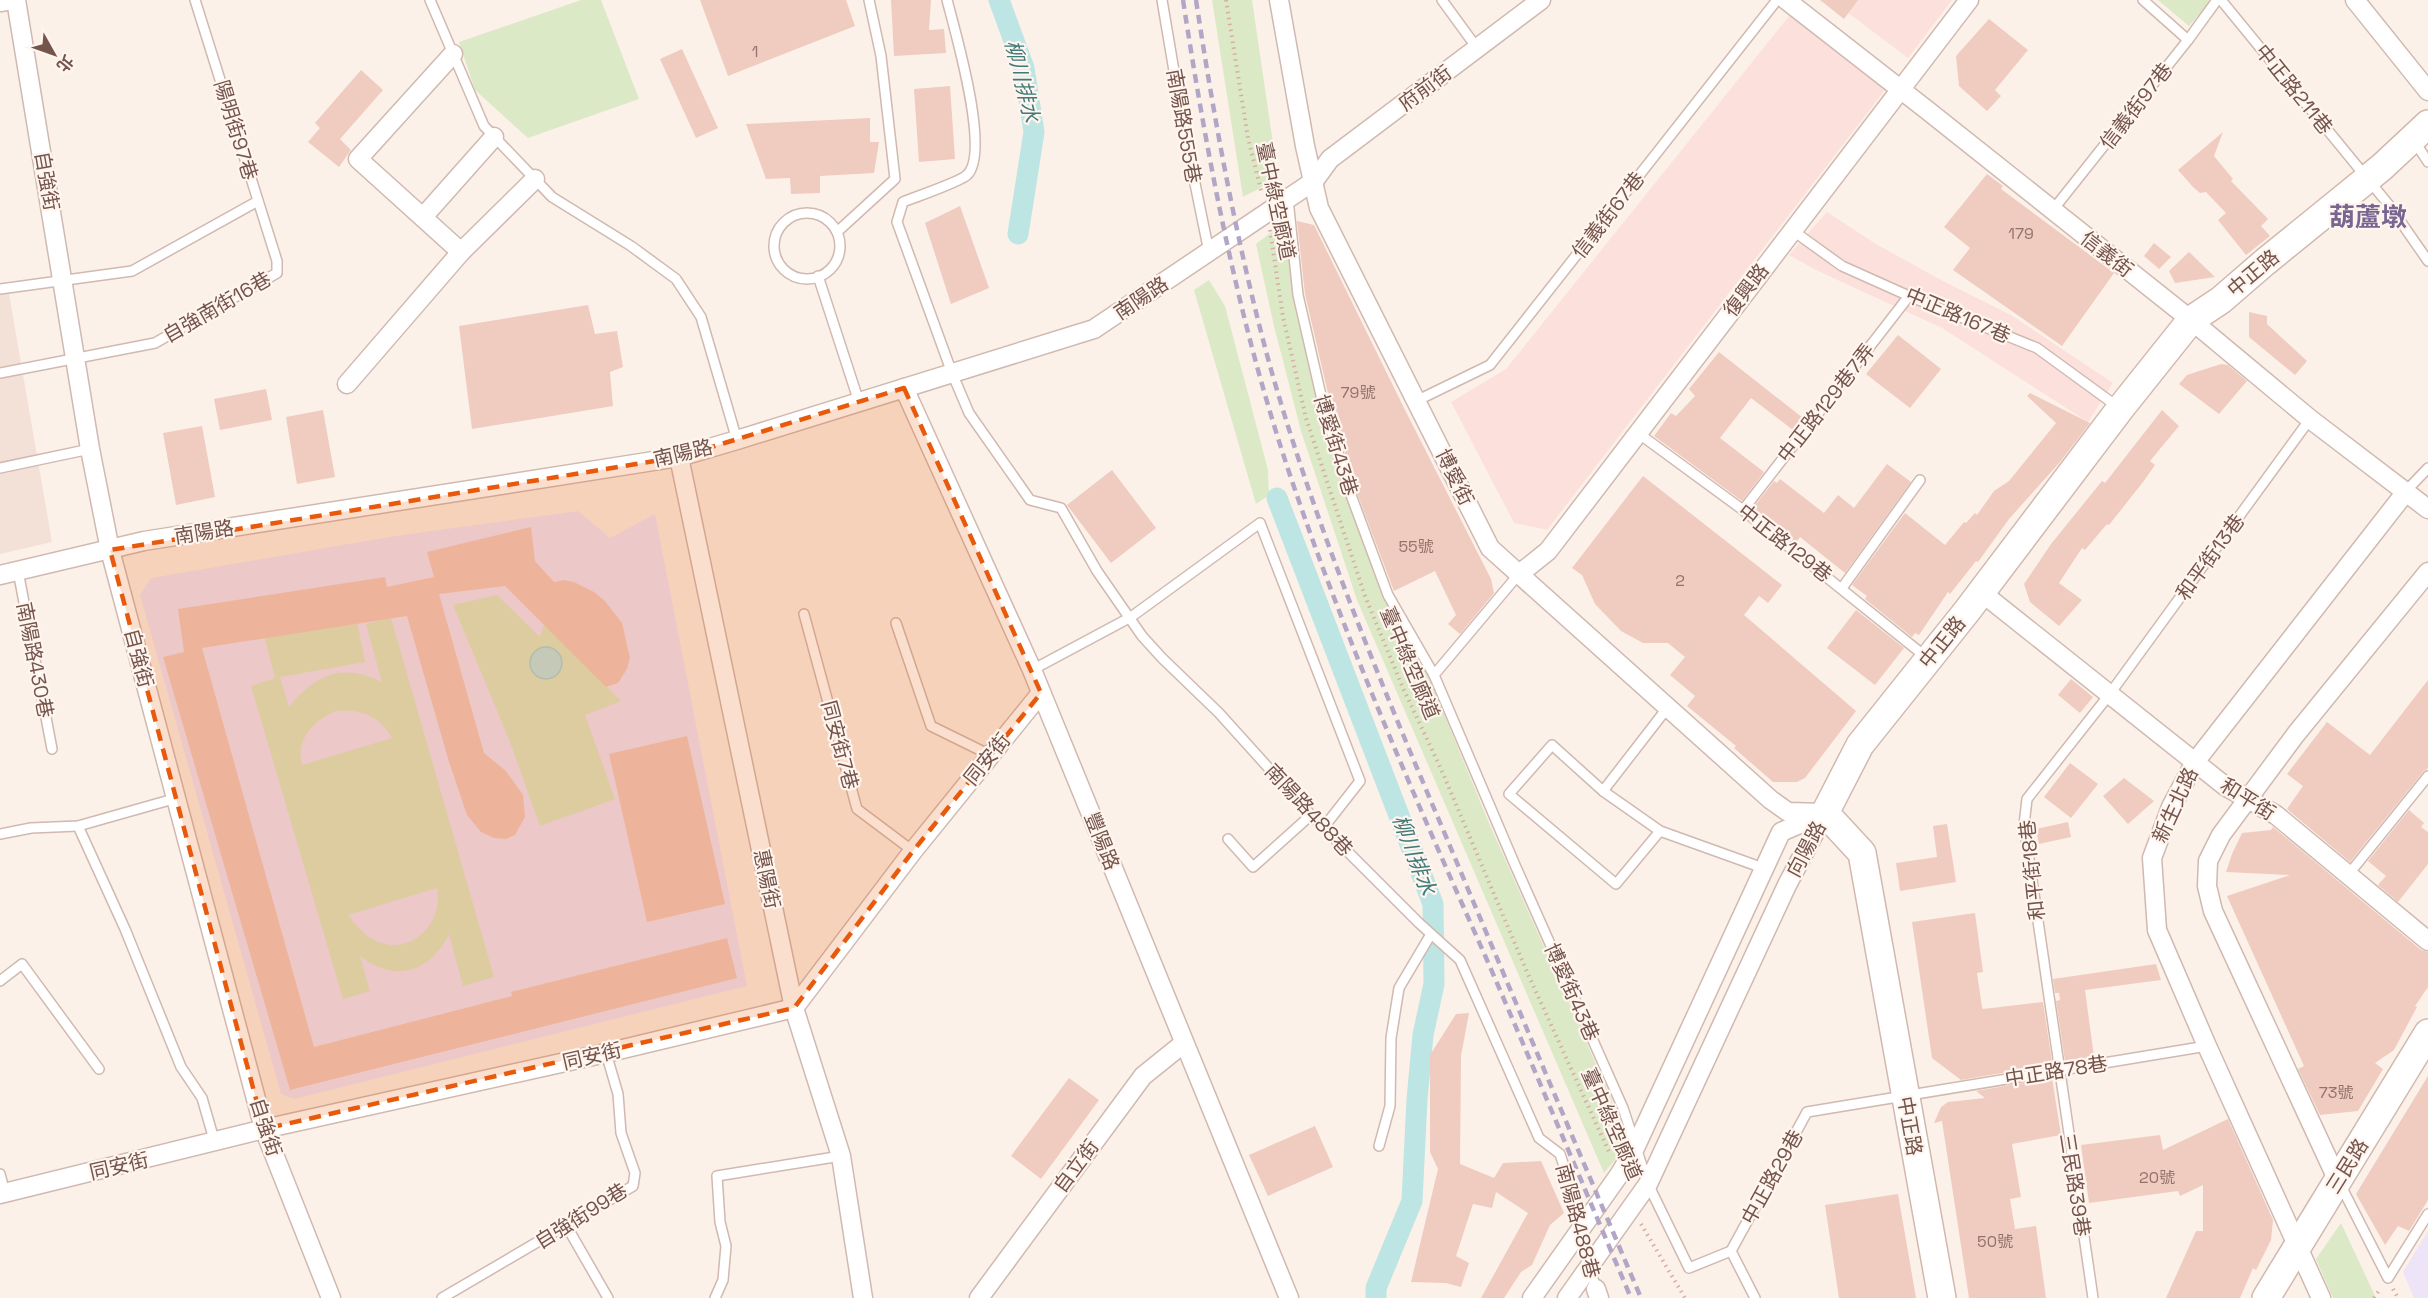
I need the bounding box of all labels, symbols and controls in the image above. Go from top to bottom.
north arrow [24,24,84,84]
water label: 柳川排水 [999,37,1046,126]
street label: 中正路211巷 [2250,39,2338,139]
house number: 1 [752,41,758,62]
text: 北 [52,50,78,76]
street label: 信義街97巷 [2094,57,2178,155]
street label: 府前街 [1393,60,1457,116]
street label: 南陽路555巷 [1161,67,1207,185]
street label: 陽明街97巷 [208,77,264,183]
street label: 臺中綠空廊道 [1251,140,1301,262]
street label: 自強街 [29,149,65,213]
street label: 信義街67巷 [1566,166,1650,264]
district label: 葫蘆墩 [2329,200,2407,234]
house number: 179 [2008,223,2034,244]
street label: 信義街 [2075,225,2139,283]
street label: 中正路 [2222,244,2284,302]
street label: 復興路 [1718,258,1774,322]
street label: 自強南街16巷 [158,266,276,348]
street label: 南陽路 [1109,270,1173,326]
street label: 中正路167巷 [1902,281,2014,349]
street label: 中正路129巷7弄 [1771,338,1881,468]
house number: 79號 [1341,382,1375,403]
street label: 博愛街43巷 [1308,391,1364,499]
street label: 南陽路 [651,434,715,472]
street label: 博愛街 [1430,444,1480,510]
street label: 中正路129巷 [1733,498,1837,588]
street label: 和平街13巷 [2170,509,2250,605]
street label: 南陽路 [172,514,236,550]
house number: 55號 [1398,536,1434,557]
house number: 2 [1675,570,1685,591]
street label: 南陽路430巷 [11,600,59,720]
street label: 臺中綠空廊道 [1375,603,1445,723]
street label: 中正路 [1913,611,1971,673]
street label: 自強街 [119,626,159,690]
street label: 同安街7巷 [816,698,864,792]
street label: 同安街 [958,728,1016,790]
street label: 南陽路488巷 [1259,758,1359,862]
street label: 新生北路 [2146,763,2204,847]
street label: 和平街 [2216,772,2280,826]
street label: 豐陽路 [1079,808,1125,874]
water label: 柳川排水 [1387,811,1442,900]
street label: 向陽路 [1780,816,1832,882]
street label: 和平街18巷 [2014,819,2050,921]
street label: 惠陽街 [748,847,786,911]
street label: 博愛街43巷 [1539,939,1605,1045]
street label: 同安街 [560,1037,624,1075]
street label: 中正路78巷 [2003,1050,2109,1092]
street label: 臺中綠空廊道 [1576,1064,1648,1184]
house number: 73號 [2319,1082,2353,1103]
street label: 自強街 [244,1094,288,1160]
street label: 中正路 [1892,1094,1928,1158]
street label: 中正路29巷 [1735,1125,1809,1229]
street label: 三民路39巷 [2054,1131,2096,1239]
street label: 自立街 [1048,1134,1104,1198]
street label: 三民路 [2320,1134,2374,1198]
street label: 同安街 [87,1147,151,1185]
street label: 南陽路488巷 [1550,1161,1606,1281]
house number: 20號 [2139,1167,2175,1188]
street label: 自強街99巷 [530,1177,632,1255]
house number: 50號 [1977,1231,2013,1252]

